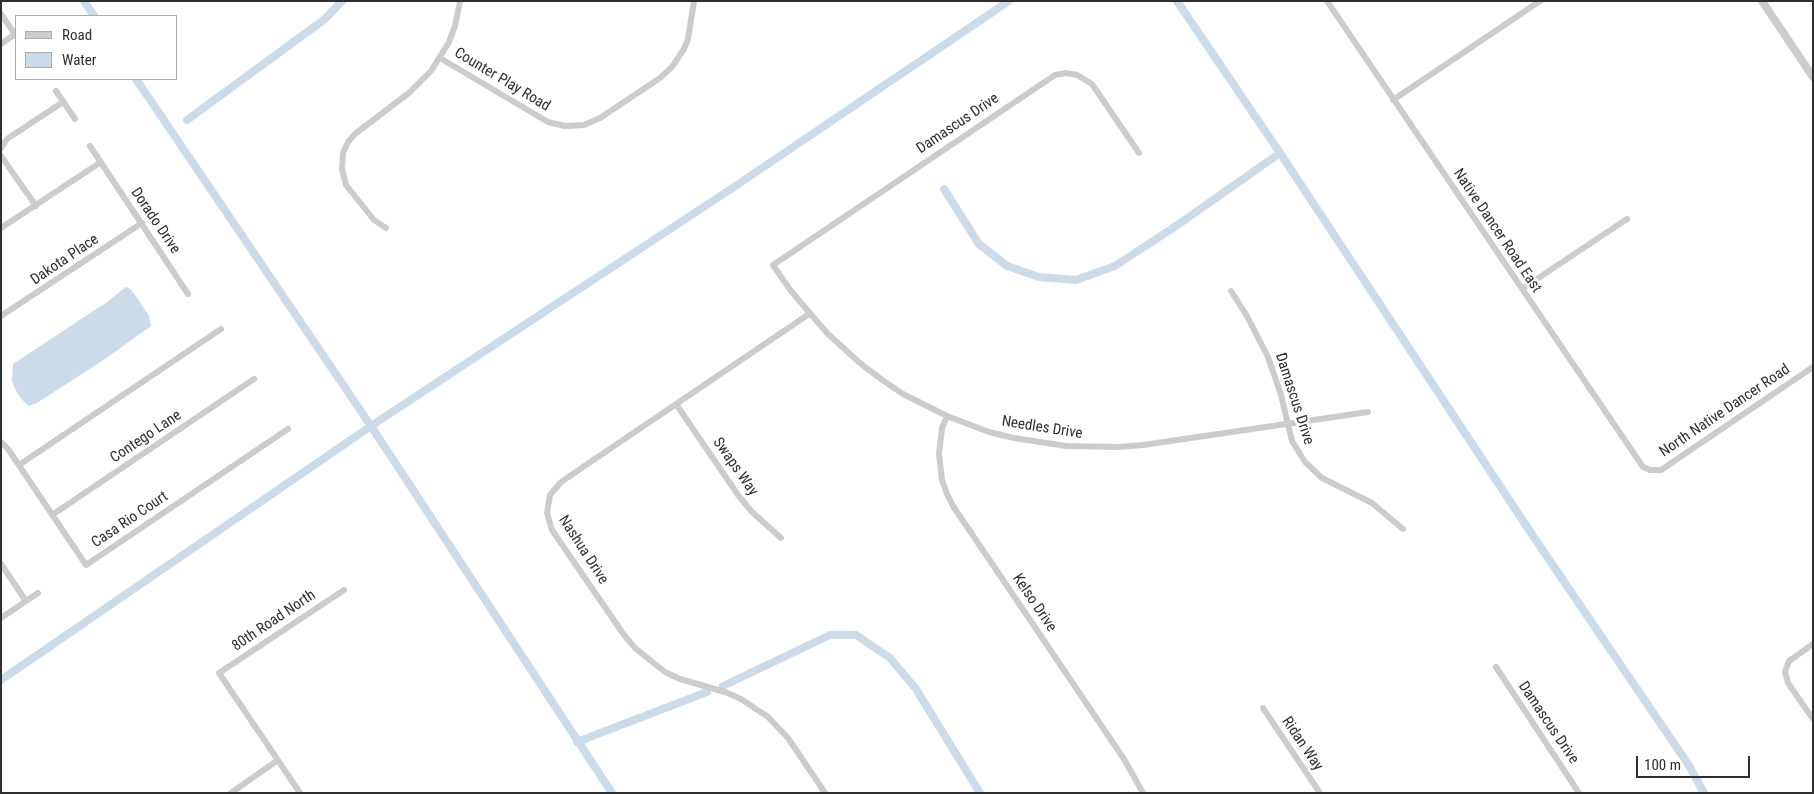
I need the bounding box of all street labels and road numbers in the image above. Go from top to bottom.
street label: Counter Play Road [451,44,553,116]
street label: Damascus Drive [913,90,1003,158]
street label: Native Dancer Road East [1449,166,1545,296]
street label: Dorado Drive [126,185,184,257]
street label: Dakota Place [28,231,102,289]
street label: Damascus Drive [1271,351,1317,447]
street label: North Native Dancer Road [1656,361,1794,461]
street label: Contego Lane [107,407,185,467]
street label: Needles Drive [1000,413,1084,443]
street label: Swaps Way [708,434,762,500]
street label: Casa Rio Court [88,488,172,552]
street label: Nashua Drive [554,512,612,588]
street label: Kelso Drive [1008,571,1060,635]
street label: 80th Road North [229,586,319,656]
street label: Damascus Drive [1514,678,1582,768]
street label: Ridan Way [1277,714,1327,774]

